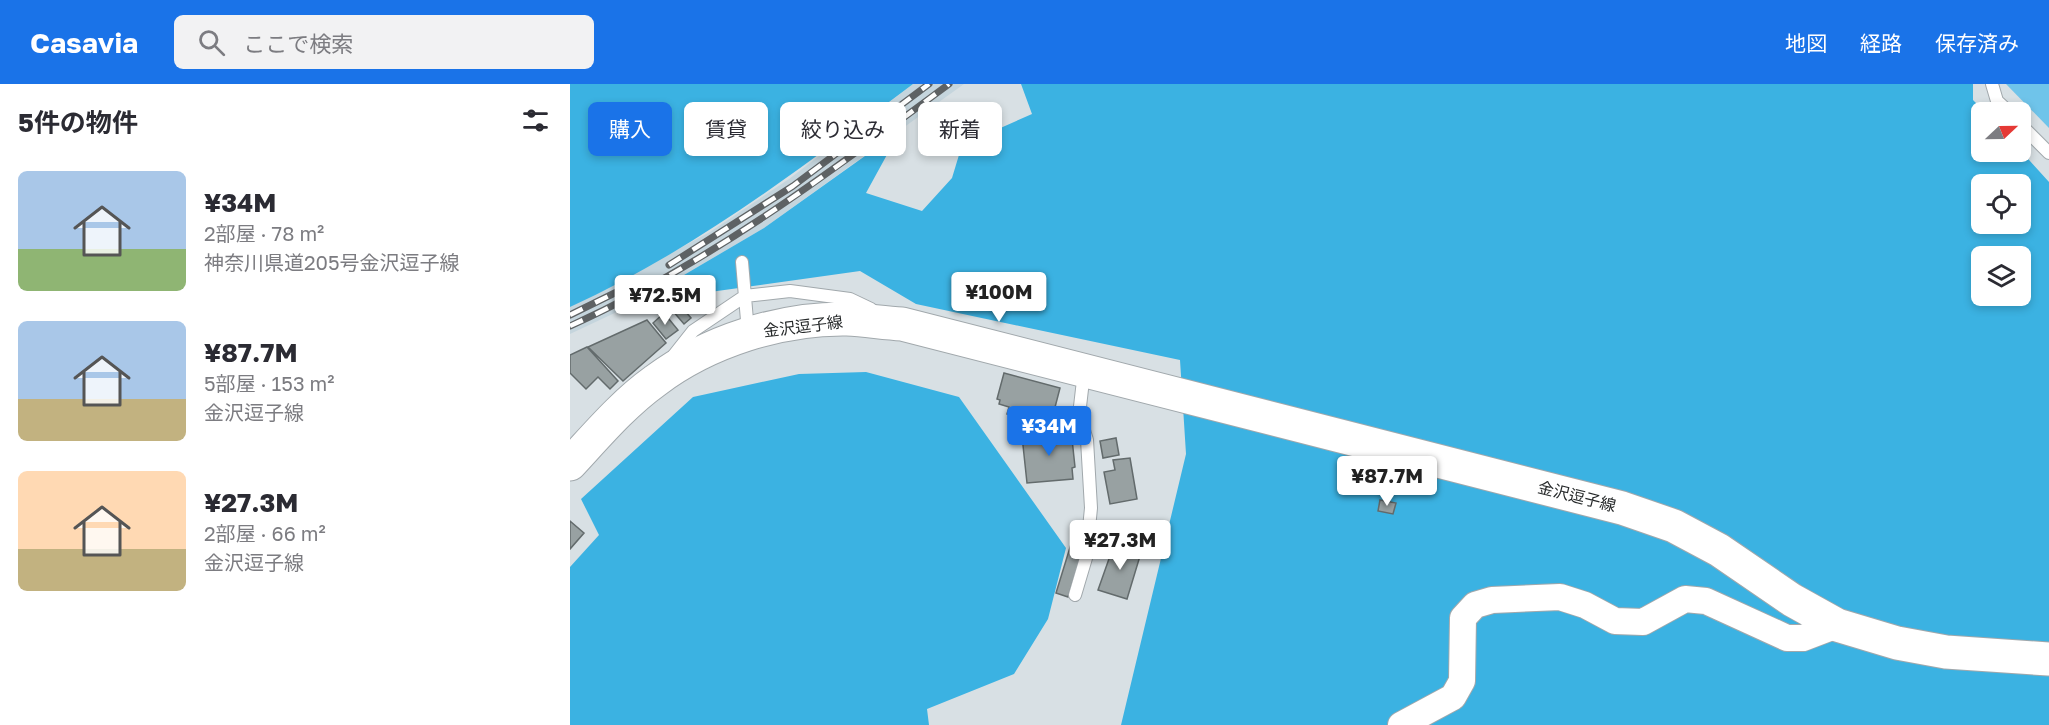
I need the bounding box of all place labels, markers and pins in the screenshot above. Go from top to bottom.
pin: ¥100M [957,272,1041,323]
pin: ¥72.5M [616,275,714,326]
pin: ¥34M [1013,406,1085,457]
pin: ¥87.7M [1338,456,1436,507]
pin: ¥27.3M [1071,520,1169,571]

